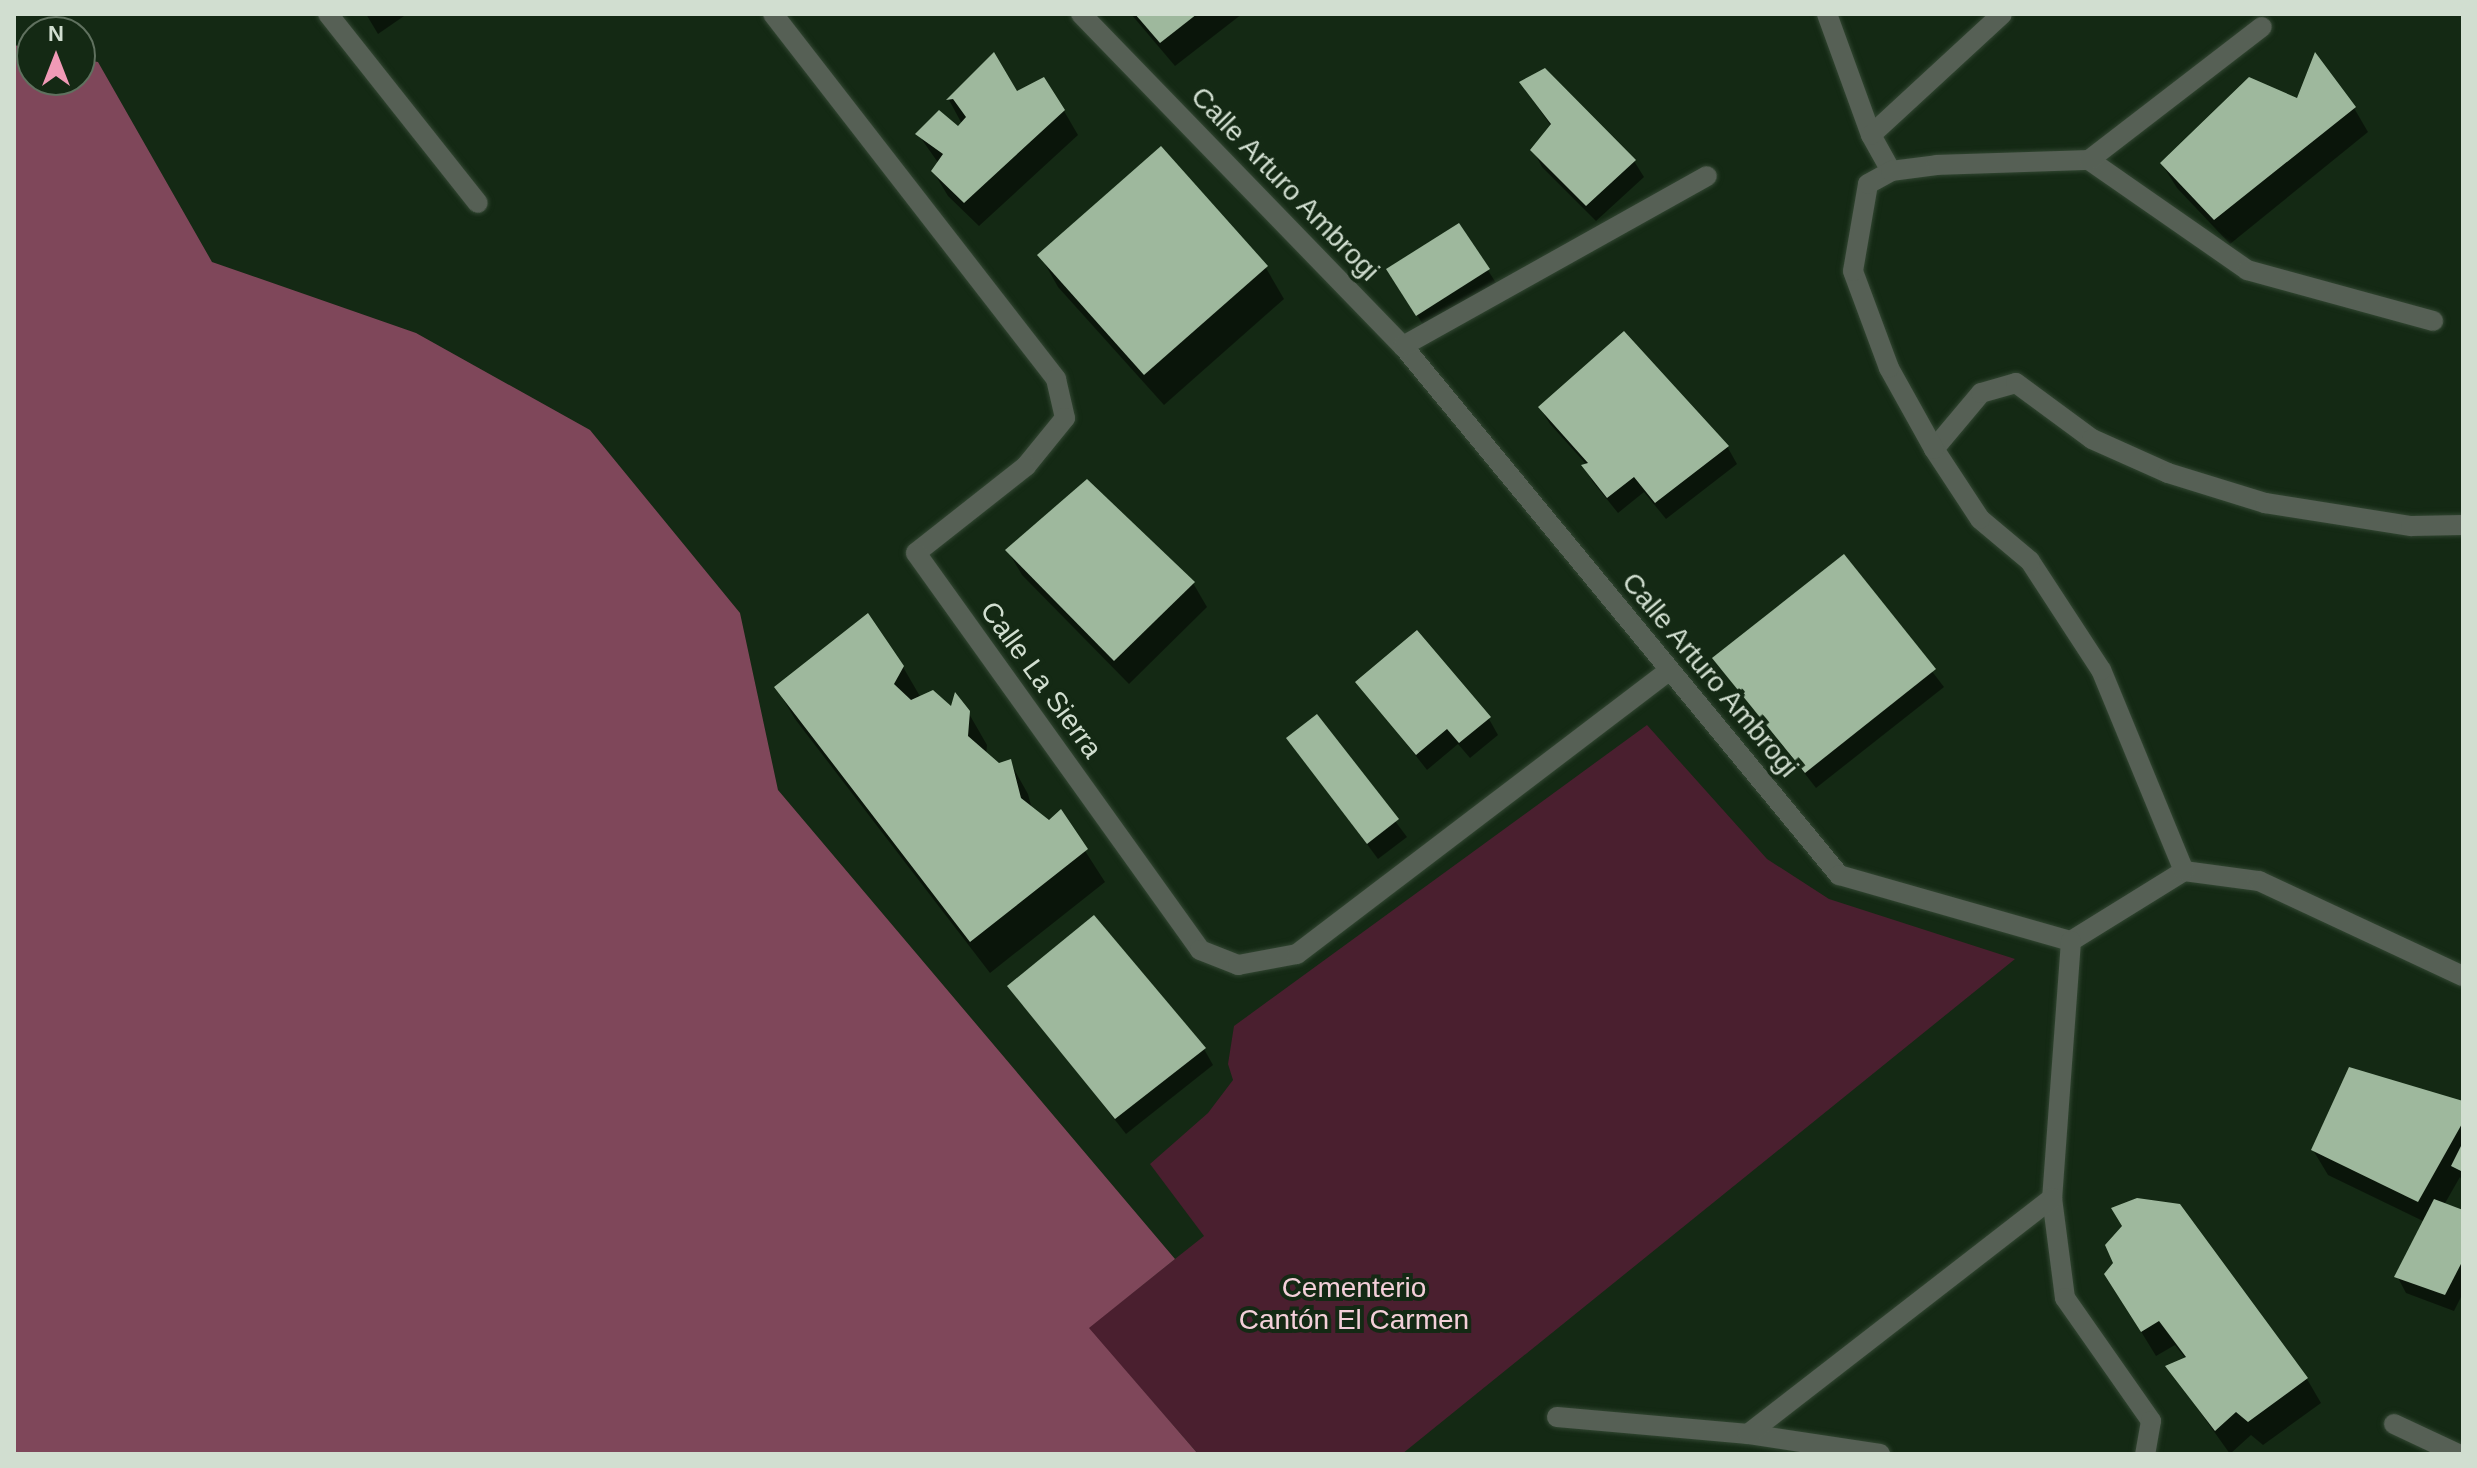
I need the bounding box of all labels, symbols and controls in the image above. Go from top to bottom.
north arrow [16,16,96,96]
text: N [48,21,64,46]
street label: Calle Arturo Ambrogi [1183,79,1387,289]
street label: Calle Arturo Ambrogi [1614,565,1806,785]
street label: Calle La Sierra [973,595,1109,765]
park label: Cementerio Cantón El Carmen [1239,1271,1469,1337]

